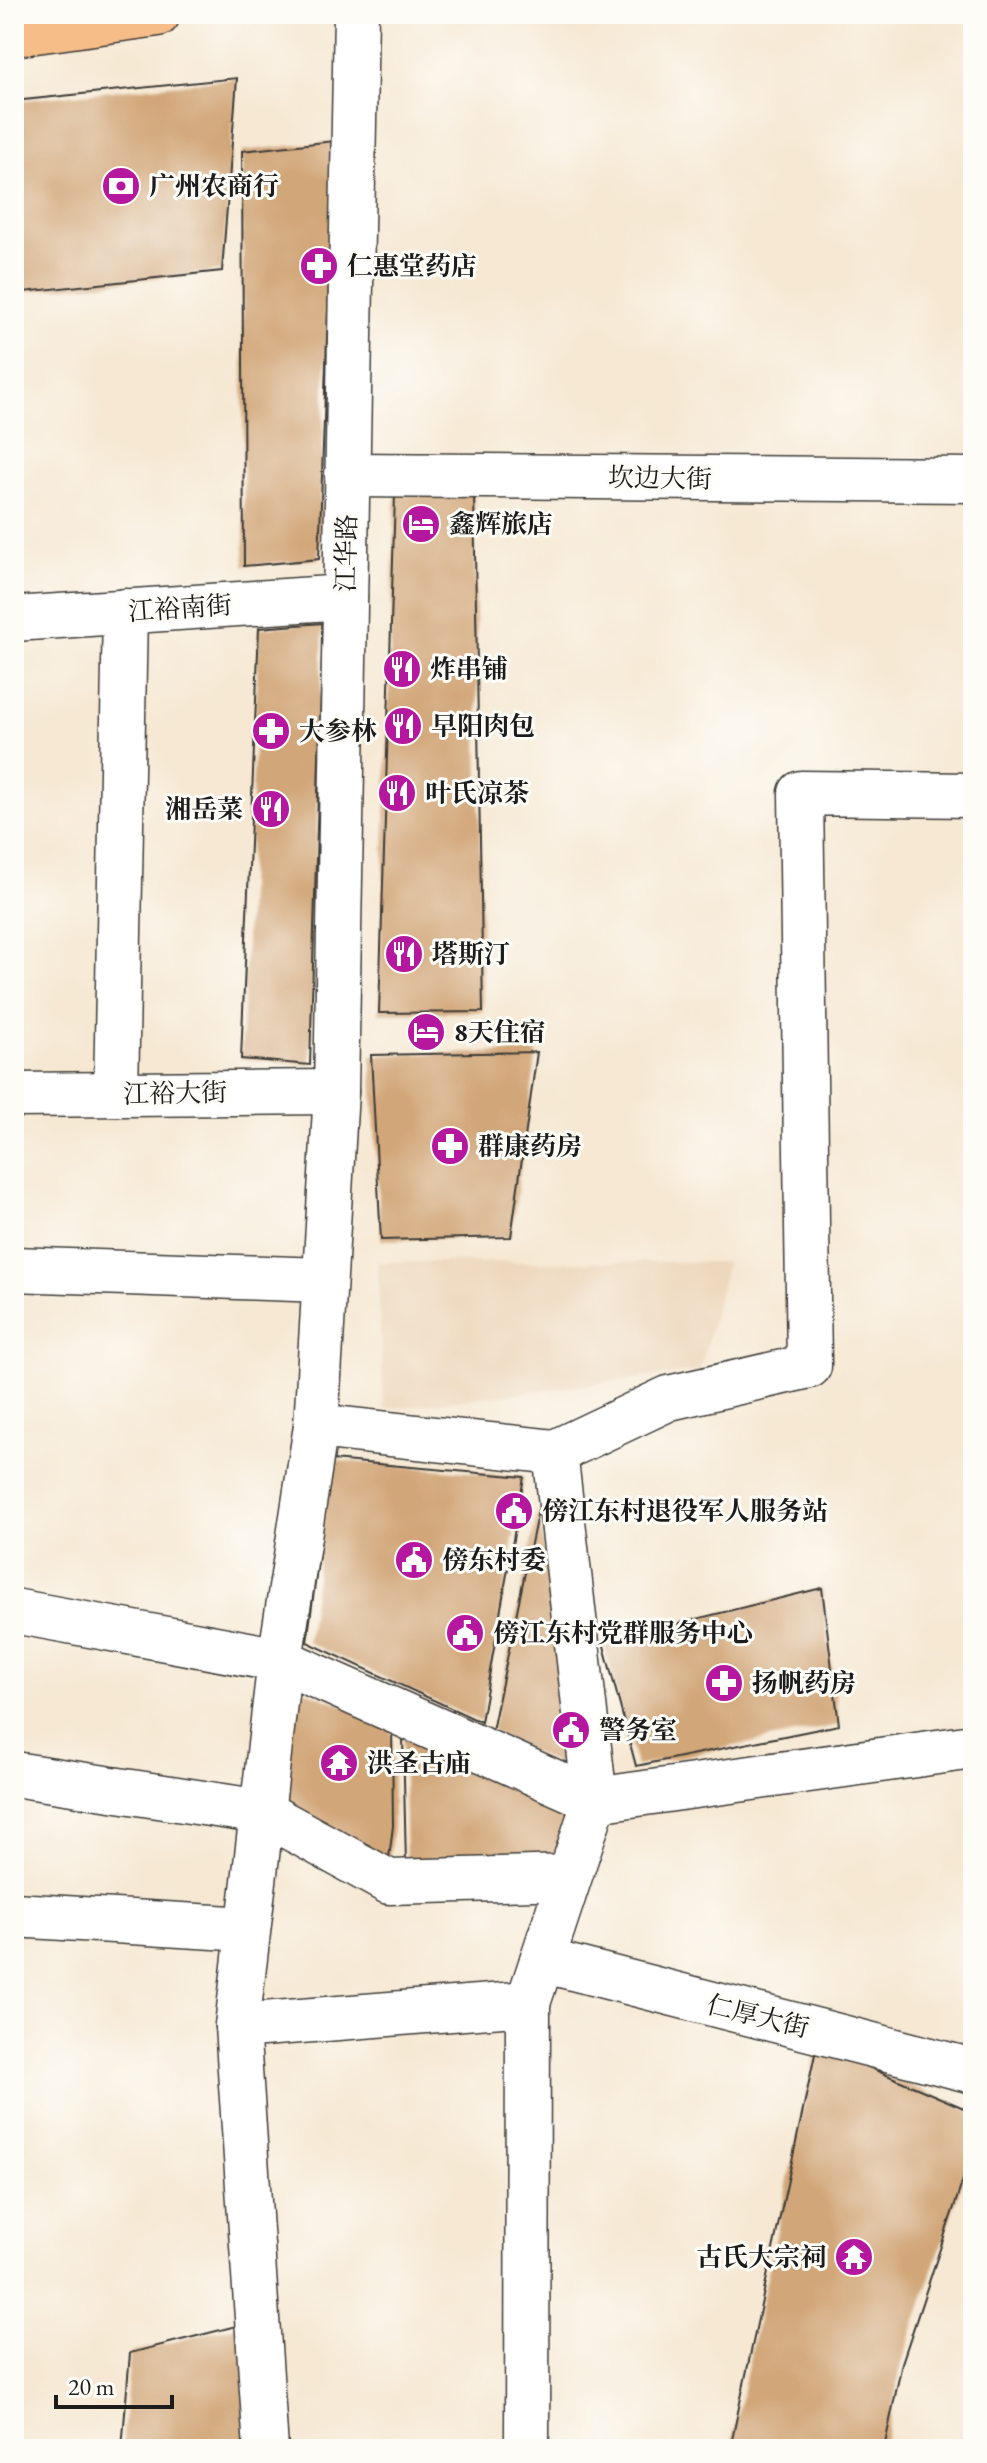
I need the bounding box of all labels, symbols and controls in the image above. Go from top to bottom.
bank icon: 广州农商行 [100,165,142,207]
place label: 广州农商行 [149,169,279,203]
pharmacy icon: 仁惠堂药店 [298,245,340,287]
place label: 仁惠堂药店 [347,249,477,283]
street label: 坎边大街 [608,460,712,496]
hotel icon: 鑫辉旅店 [400,503,442,545]
place label: 鑫辉旅店 [449,507,553,541]
street label: 江华路 [328,514,364,592]
street label: 江裕南街 [127,587,233,629]
restaurant icon: 炸串铺 [381,648,423,690]
place label: 炸串铺 [430,652,508,686]
restaurant icon: 早阳肉包 [382,705,424,747]
place label: 早阳肉包 [431,709,535,743]
pharmacy icon: 大参林 [250,710,292,752]
place label: 大参林 [299,714,377,748]
restaurant icon: 叶氏凉茶 [376,772,418,814]
place label: 叶氏凉茶 [425,776,529,810]
restaurant icon: 湘岳菜 [250,788,292,830]
place label: 湘岳菜 [165,792,243,826]
restaurant icon: 塔斯汀 [383,933,425,975]
place label: 塔斯汀 [432,937,510,971]
hotel icon: 8天住宿 [405,1011,447,1053]
place label: 8天住宿 [454,1015,546,1049]
street label: 江裕大街 [123,1075,227,1111]
pharmacy icon: 群康药房 [429,1125,471,1167]
place label: 群康药房 [478,1129,582,1163]
public building icon: 傍江东村退役军人服务站 [493,1490,535,1532]
place label: 傍江东村退役军人服务站 [542,1494,828,1528]
public building icon: 傍东村委 [393,1539,435,1581]
place label: 傍东村委 [442,1543,546,1577]
public building icon: 傍江东村党群服务中心 [444,1612,486,1654]
place label: 傍江东村党群服务中心 [493,1616,753,1650]
pharmacy icon: 扬帆药房 [703,1662,745,1704]
place label: 扬帆药房 [752,1666,856,1700]
public building icon: 警务室 [550,1709,592,1751]
place label: 警务室 [599,1713,677,1747]
temple icon: 洪圣古庙 [318,1742,360,1784]
place label: 洪圣古庙 [367,1746,471,1780]
street label: 仁厚大街 [703,1987,813,2045]
temple icon: 古氏大宗祠 [833,2236,875,2278]
place label: 古氏大宗祠 [696,2240,826,2274]
scale bar [56,2359,172,2409]
text: 20 m [68,2371,115,2402]

